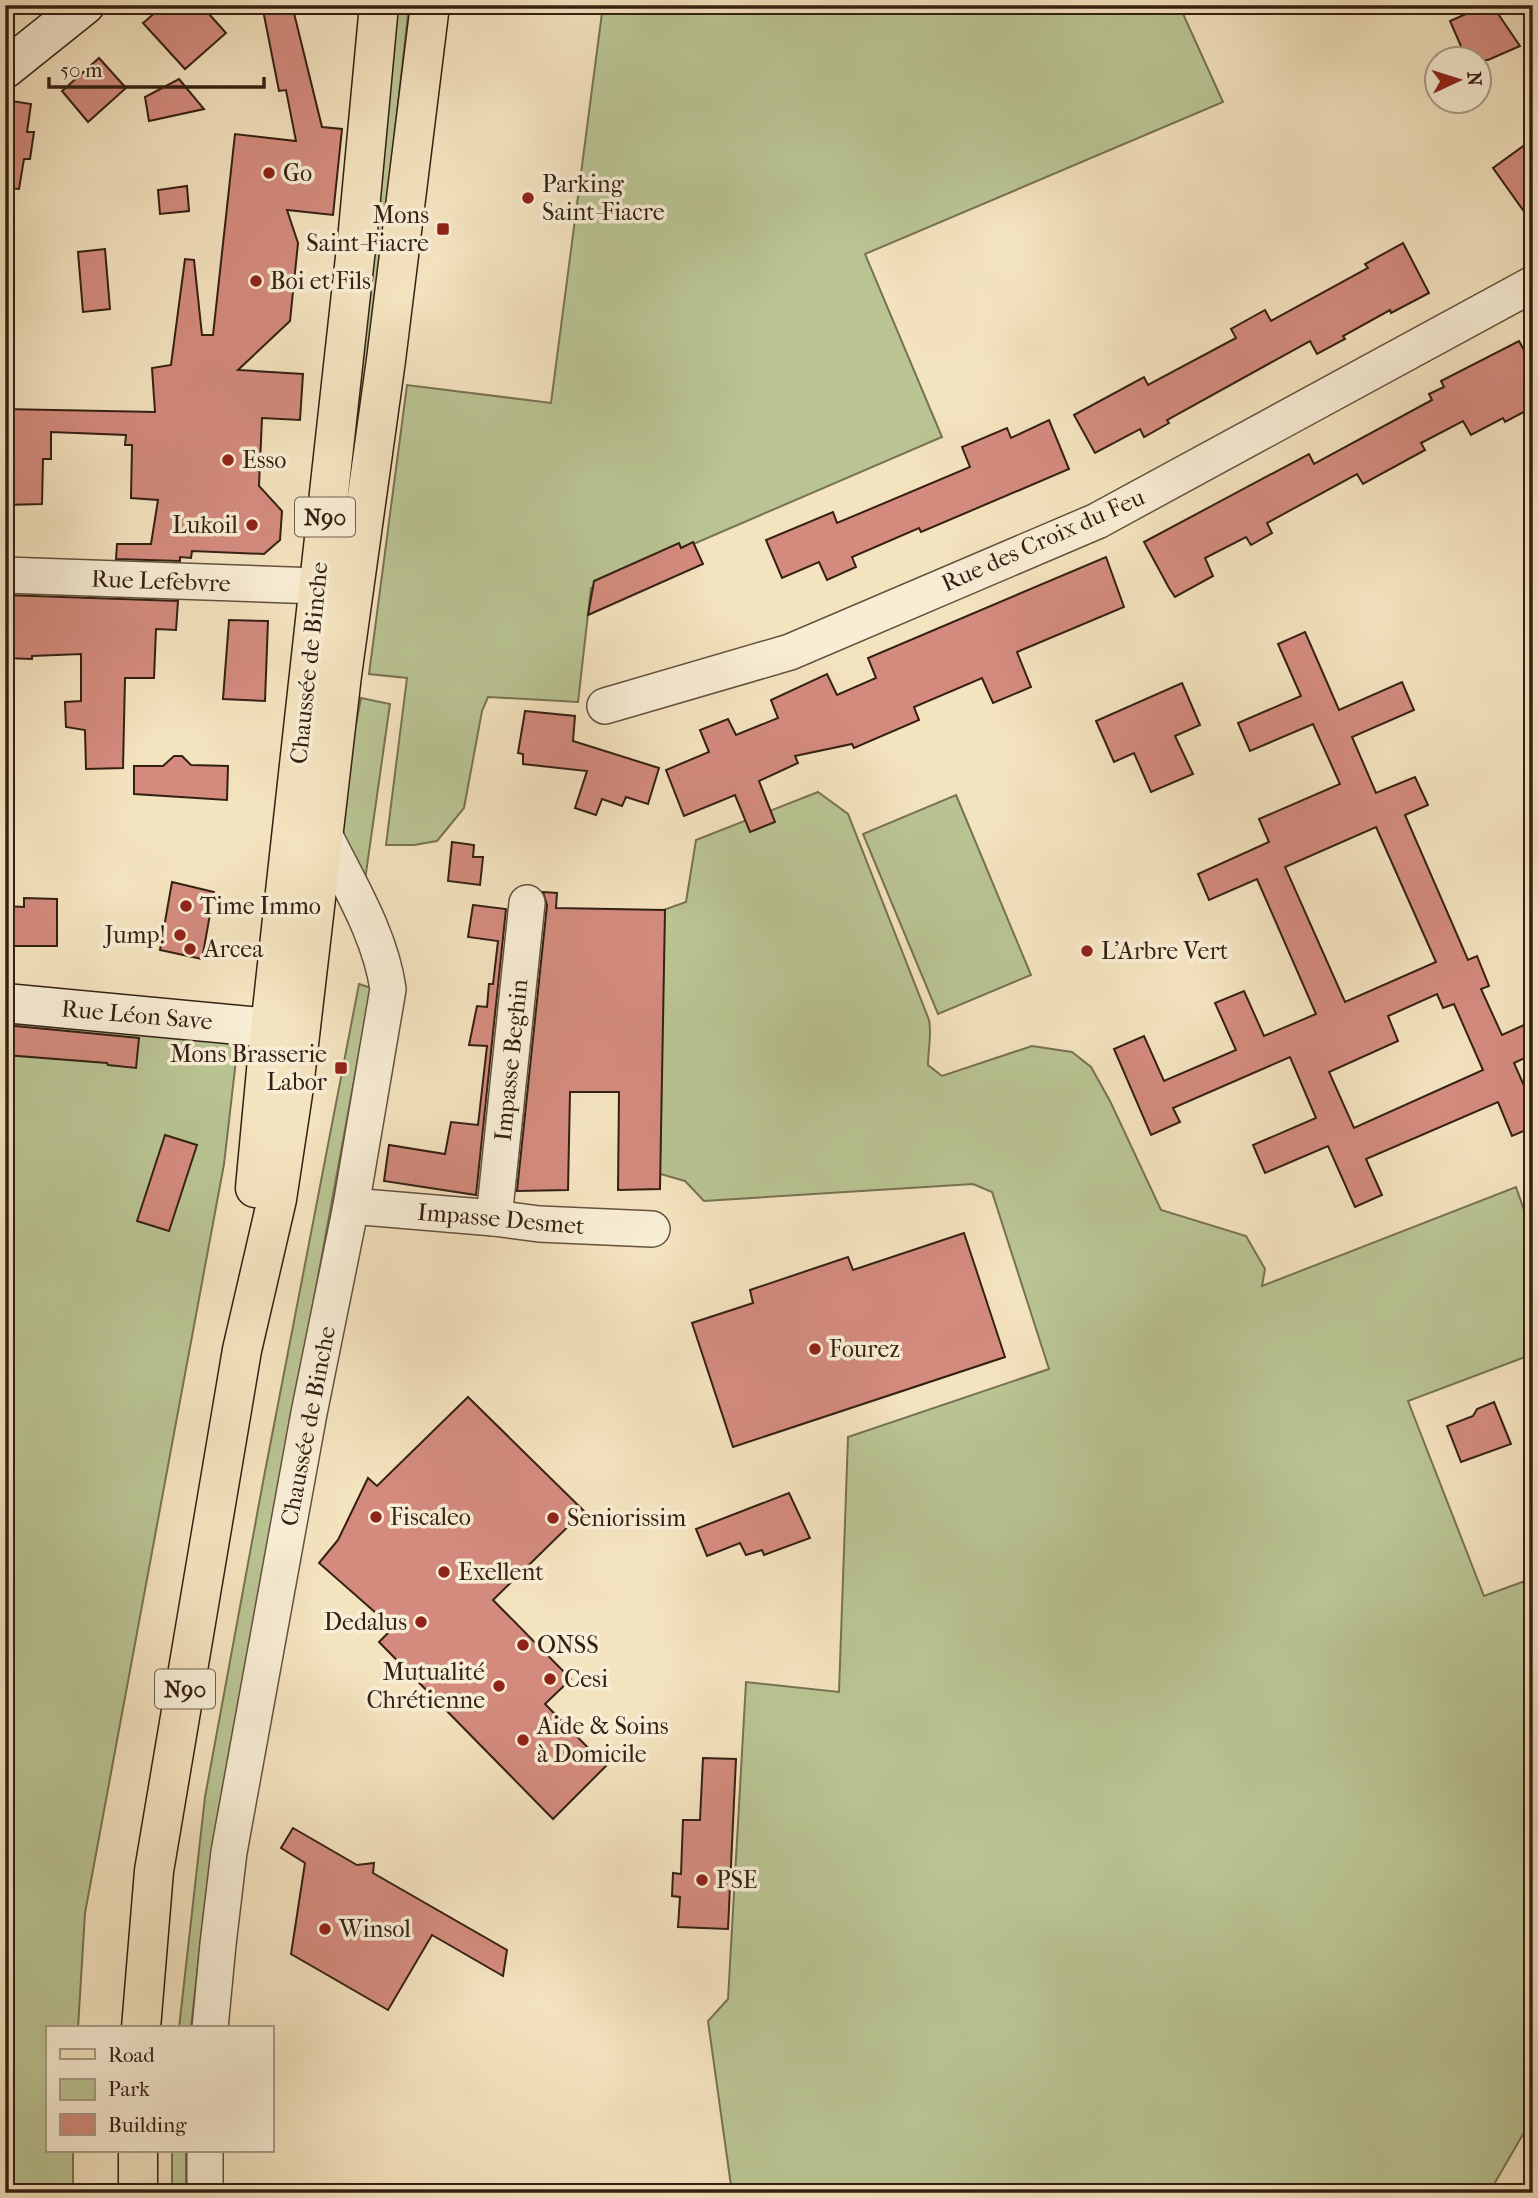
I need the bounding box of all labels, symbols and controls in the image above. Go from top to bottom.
scale bar [49,46,264,90]
north arrow [1422,46,1492,116]
text: 50 m [60,58,103,82]
text: N [1462,71,1485,87]
place label: Go [283,159,312,187]
marker: Go [261,165,277,181]
place label: Parking Saint-Fiacre [542,170,665,226]
marker: Parking Saint-Fiacre [520,190,536,206]
place label: Mons Saint-Fiacre [306,201,429,257]
marker: Mons Saint-Fiacre [435,221,451,237]
place label: Boi et Fils [270,267,371,295]
marker: Boi et Fils [248,273,264,289]
place label: Esso [242,446,287,474]
marker: Esso [220,452,236,468]
street label: Rue des Croix du Feu [937,482,1149,597]
road number: N90 [295,498,355,537]
place label: Lukoil [172,511,238,539]
marker: Lukoil [244,517,260,533]
street label: Chaussée de Binche [284,560,334,765]
street label: Rue Lefebvre [91,565,231,597]
place label: Time Immo [200,892,321,920]
marker: Time Immo [178,898,194,914]
place label: Jump! [102,921,166,949]
marker: Jump! [172,927,188,943]
place label: Arcea [203,935,264,963]
place label: L'Arbre Vert [1101,937,1229,965]
marker: Arcea [182,941,198,957]
marker: L'Arbre Vert [1079,943,1095,959]
street label: Impasse Beghin [489,977,533,1143]
street label: Rue Léon Save [60,994,214,1036]
place label: Mons Brasserie Labor [170,1040,328,1096]
marker: Mons Brasserie Labor [333,1060,349,1076]
street label: Impasse Desmet [416,1198,586,1240]
street label: Chaussée de Binche [275,1323,341,1528]
place label: Fourez [829,1335,900,1363]
marker: Fourez [807,1341,823,1357]
place label: Fiscaleo [390,1503,471,1531]
place label: Seniorissim [567,1504,686,1532]
marker: Fiscaleo [368,1509,384,1525]
marker: Seniorissim [545,1510,561,1526]
place label: Exellent [458,1558,544,1586]
marker: Exellent [436,1564,452,1580]
place label: Dedalus [324,1608,407,1636]
marker: Dedalus [413,1614,429,1630]
place label: ONSS [537,1631,599,1659]
marker: ONSS [515,1637,531,1653]
place label: Mutualité Chrétienne [366,1658,485,1714]
place label: Cesi [564,1665,608,1693]
road number: N90 [155,1670,215,1708]
marker: Cesi [542,1671,558,1687]
marker: Mutualité Chrétienne [491,1678,507,1694]
place label: Aide & Soins à Domicile [536,1712,669,1768]
marker: Aide & Soins à Domicile [515,1732,531,1748]
place label: PSE [716,1866,758,1894]
marker: PSE [694,1872,710,1888]
place label: Winsol [338,1915,411,1943]
marker: Winsol [317,1921,333,1937]
legend [46,2026,273,2152]
text: Road [108,2043,155,2067]
text: Park [108,2077,150,2101]
text: Building [108,2113,187,2137]

